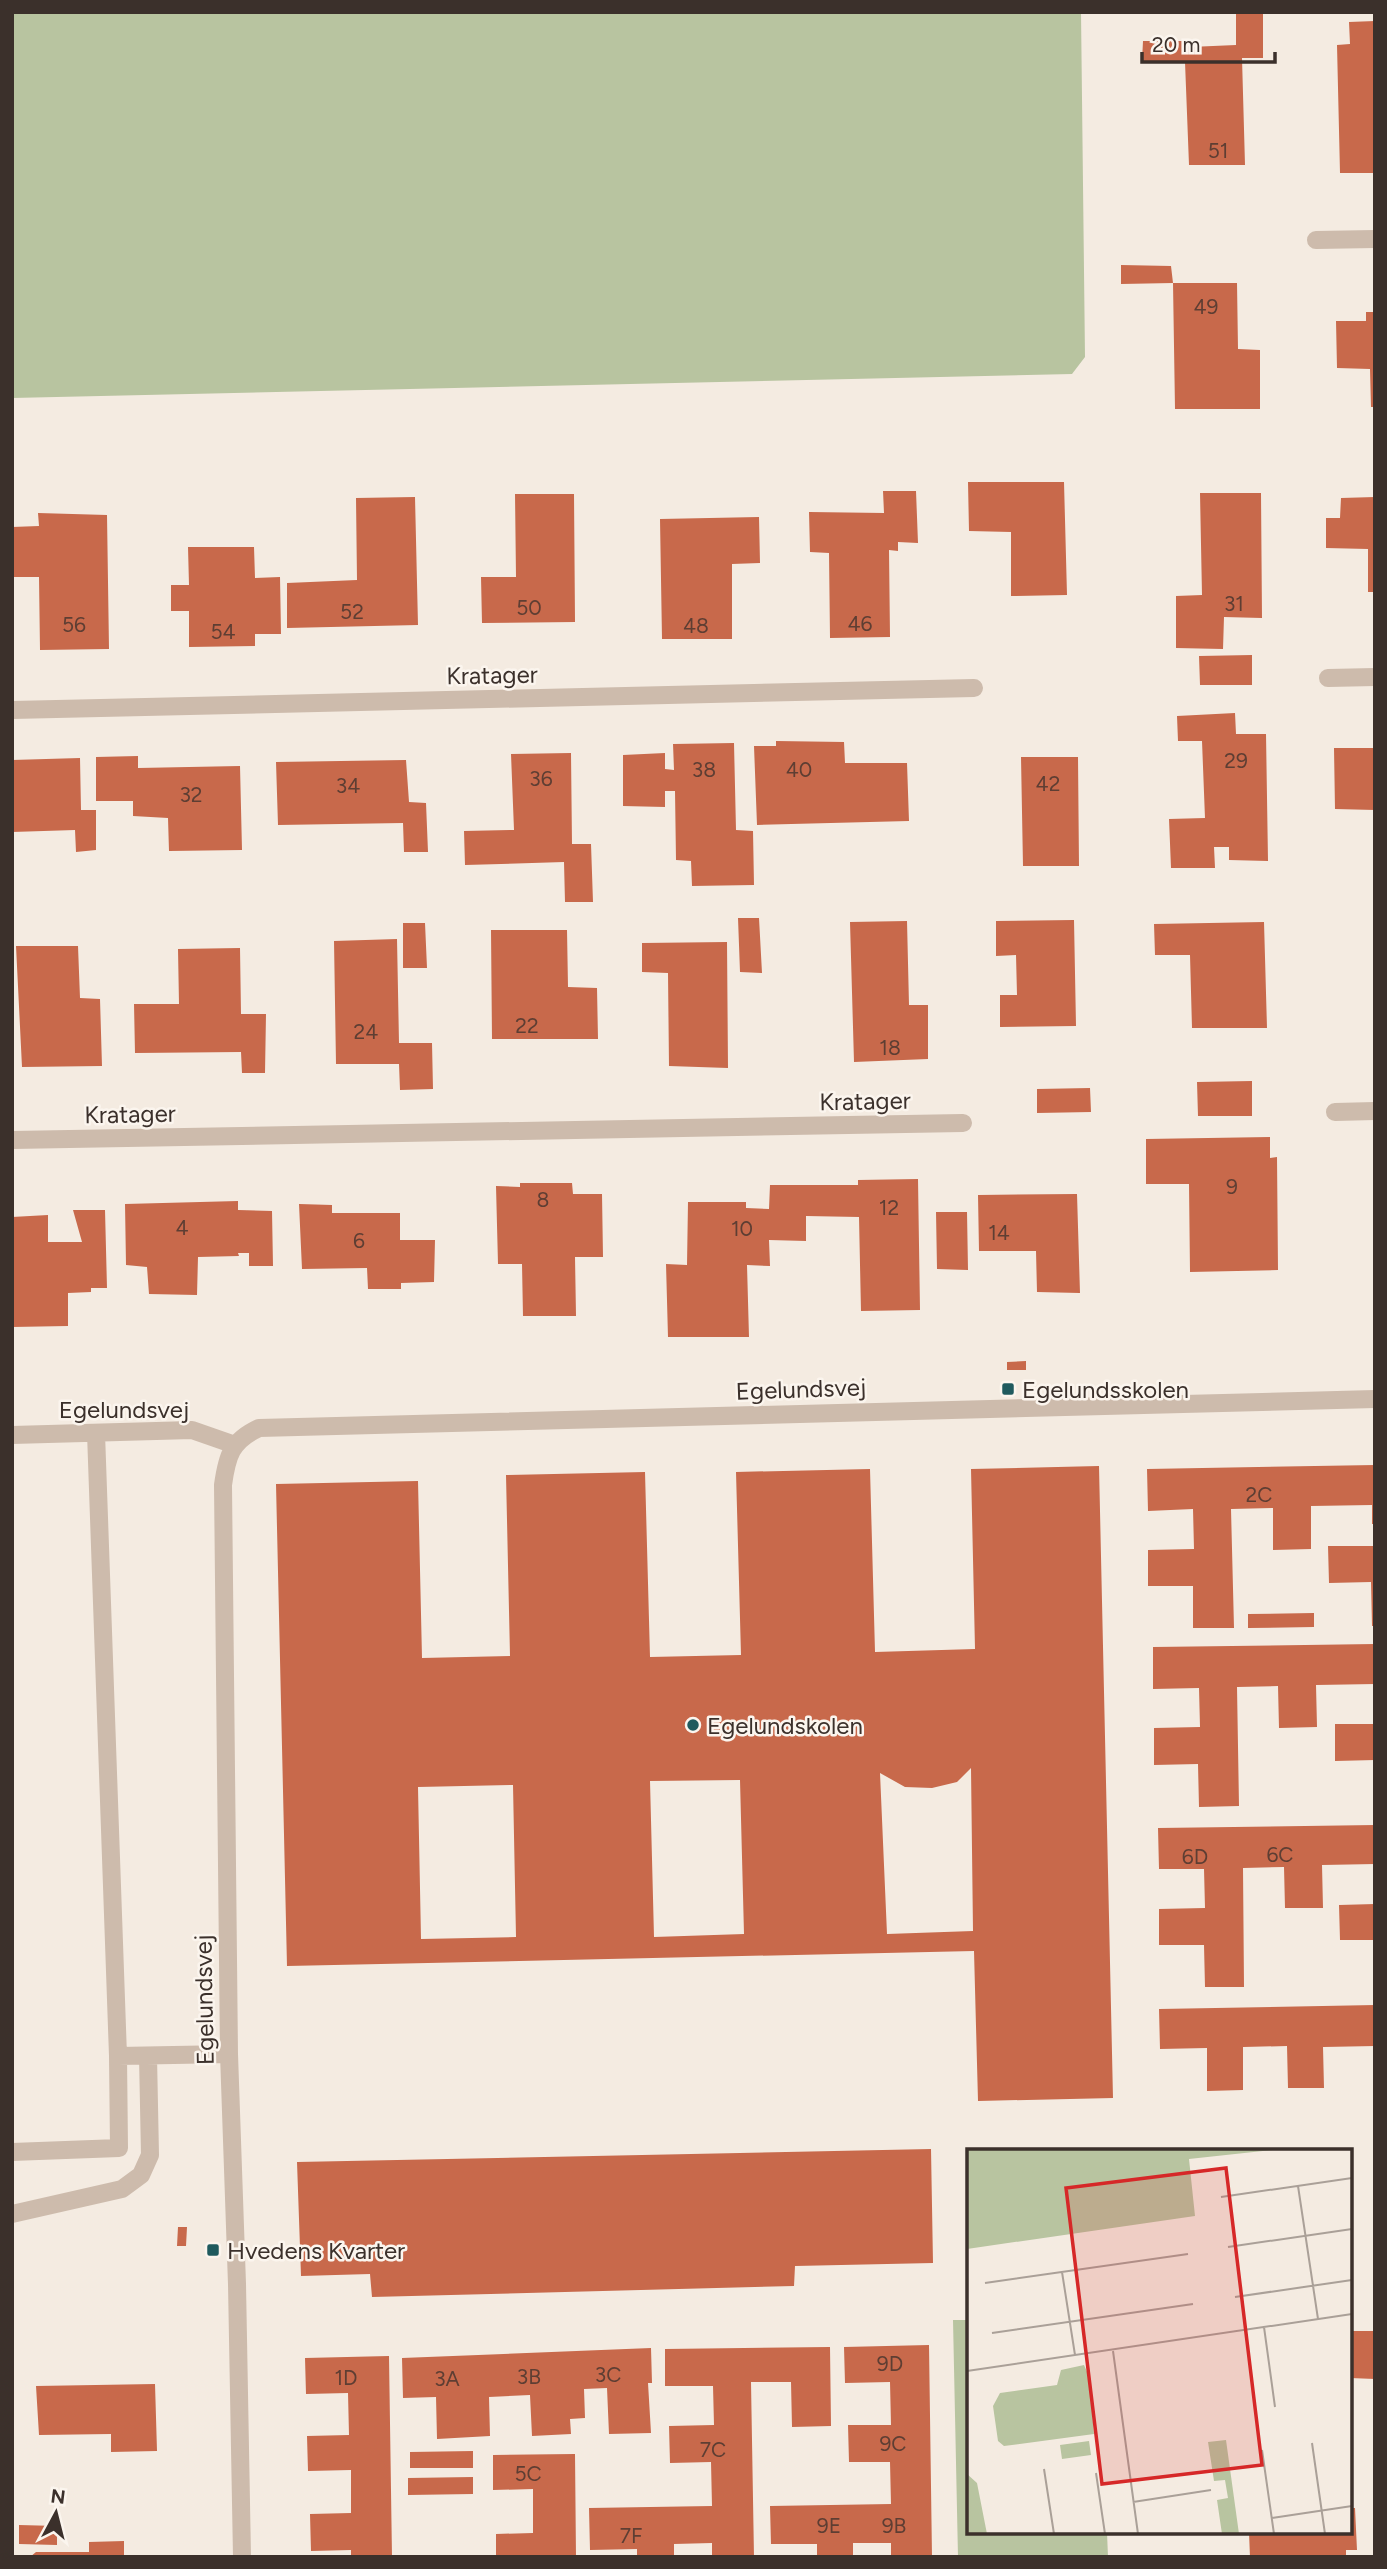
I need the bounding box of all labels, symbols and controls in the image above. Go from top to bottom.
scale bar [1142,21,1275,65]
text: 20 m [1152,32,1200,57]
house number: 51 [1208,138,1228,163]
house number: 49 [1194,294,1218,319]
house number: 31 [1224,591,1244,616]
house number: 50 [516,595,542,620]
house number: 52 [340,599,364,624]
house number: 46 [848,611,873,636]
house number: 56 [62,612,86,637]
house number: 48 [683,613,709,638]
house number: 54 [210,619,236,644]
street label: Kratager [446,660,538,690]
house number: 29 [1224,748,1248,773]
house number: 38 [692,757,716,782]
house number: 40 [786,757,812,782]
house number: 36 [529,766,553,791]
house number: 42 [1036,771,1060,796]
house number: 34 [336,773,360,798]
house number: 32 [179,782,203,807]
house number: 22 [515,1013,539,1038]
house number: 24 [354,1019,378,1044]
house number: 18 [879,1035,901,1060]
street label: Kratager [819,1086,911,1116]
street label: Kratager [84,1099,176,1129]
house number: 9 [1226,1174,1238,1199]
house number: 8 [537,1187,549,1212]
house number: 12 [879,1195,899,1220]
house number: 4 [175,1215,189,1240]
house number: 10 [731,1216,753,1241]
house number: 14 [988,1220,1010,1245]
house number: 6 [353,1228,365,1253]
street label: Egelundsvej [735,1372,867,1406]
place label: Egelundsskolen [1022,1375,1189,1404]
marker: Egelundsskolen [1000,1381,1016,1397]
street label: Egelundsvej [59,1395,189,1424]
house number: 2C [1246,1482,1272,1507]
place label: Egelundskolen [707,1711,863,1740]
marker: Egelundskolen [685,1717,701,1733]
house number: 6C [1266,1842,1294,1867]
house number: 6D [1182,1844,1208,1869]
street label: Egelundsvej [188,1935,220,2065]
inset map [967,2149,1352,2534]
place label: Hvedens Kvarter [227,2236,405,2265]
marker: Hvedens Kvarter [205,2242,221,2258]
house number: 9D [877,2351,903,2376]
house number: 3C [595,2362,621,2387]
house number: 3B [517,2364,541,2389]
house number: 1D [334,2365,358,2390]
house number: 3A [434,2366,460,2391]
house number: 9C [879,2431,907,2456]
house number: 7C [700,2437,726,2462]
house number: 5C [514,2461,542,2486]
north arrow [21,2478,91,2548]
text: N [49,2484,67,2509]
house number: 9E [817,2513,841,2538]
house number: 9B [882,2513,906,2538]
house number: 7F [620,2523,642,2548]

